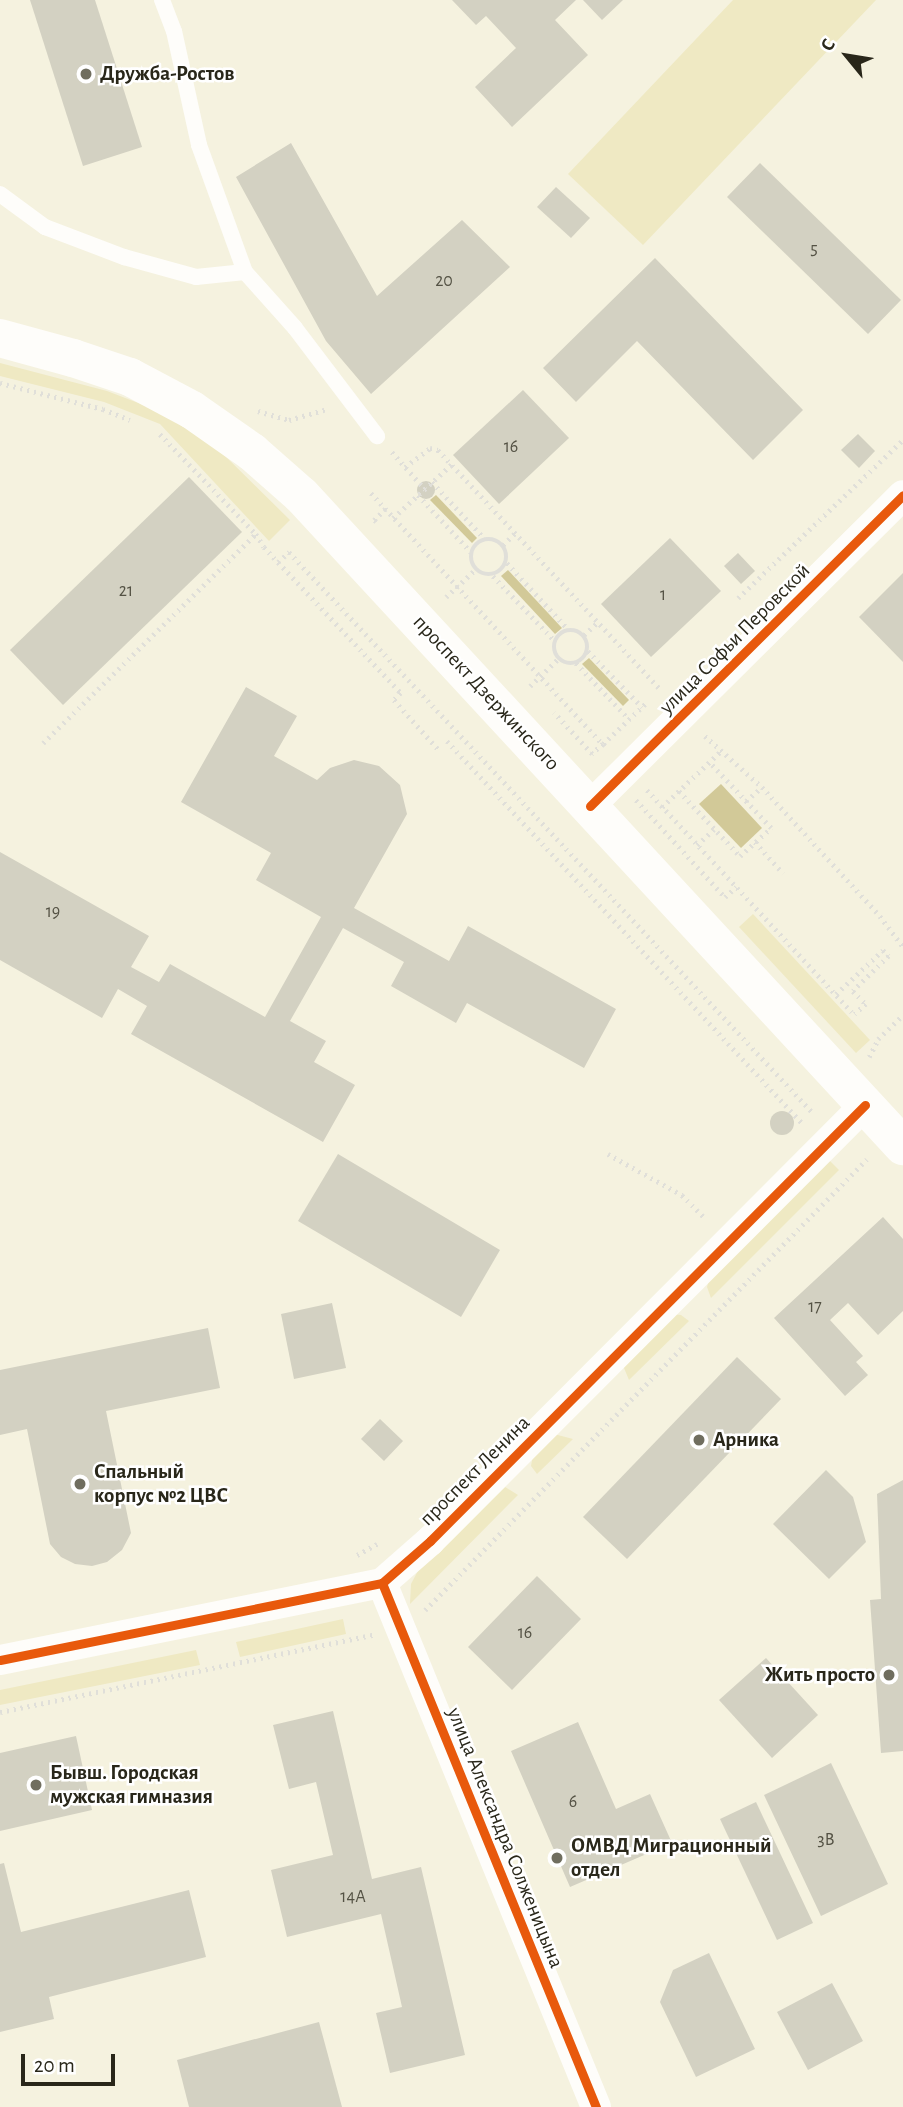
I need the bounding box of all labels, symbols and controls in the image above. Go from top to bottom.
north arrow [812,21,882,91]
text: С [818,36,839,55]
place label: Дружба-Ростов [100,61,234,87]
marker: Дружба-Ростов [78,66,94,82]
house number: 5 [810,238,818,260]
house number: 20 [435,270,453,292]
house number: 16 [504,436,518,458]
street label: улица Софьи Перовской [654,558,816,720]
house number: 21 [119,580,133,602]
house number: 1 [660,584,666,606]
street label: проспект Дзержинского [407,610,565,776]
house number: 19 [46,901,60,923]
house number: 17 [808,1296,822,1318]
street label: проспект Ленина [415,1411,535,1531]
place label: Арника [713,1427,779,1453]
marker: Арника [691,1432,707,1448]
place label: Спальный корпус №2 ЦВС [94,1459,228,1509]
marker: Спальный корпус №2 ЦВС [72,1476,88,1492]
house number: 16 [518,1622,532,1644]
place label: Жить просто [765,1662,875,1688]
marker: Жить просто [881,1667,897,1683]
street label: улица Александра Солженицына [441,1704,569,1972]
place label: Бывш. Городская мужская гимназия [50,1760,213,1810]
marker: Бывш. Городская мужская гимназия [28,1777,44,1793]
house number: 6 [569,1791,577,1813]
house number: 3В [817,1829,835,1851]
place label: ОМВД Миграционный отдел [571,1833,771,1883]
marker: ОМВД Миграционный отдел [549,1850,565,1866]
house number: 14А [340,1886,366,1908]
scale bar [24,2040,119,2084]
text: 20 m [34,2055,75,2076]

